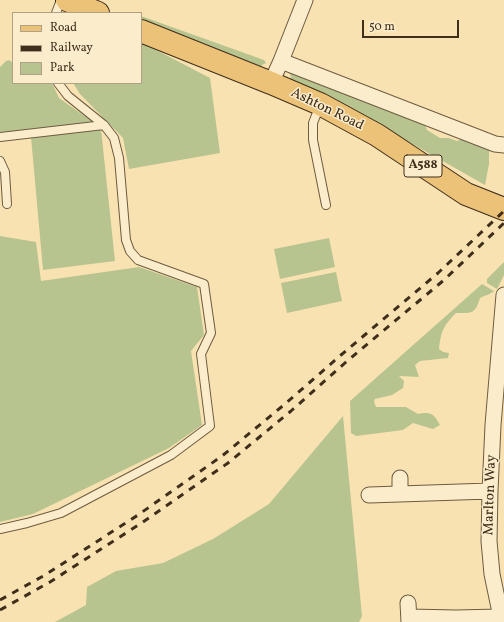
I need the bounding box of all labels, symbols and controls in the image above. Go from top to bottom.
legend [12,12,142,84]
scale bar [364,12,461,38]
text: 50 m [369,19,395,35]
text: Road [50,20,77,36]
text: Railway [50,40,93,56]
text: Park [50,60,75,76]
street label: Ashton Road [288,85,366,135]
road number: A588 [404,155,442,177]
street label: Marlton Way [481,454,501,536]

